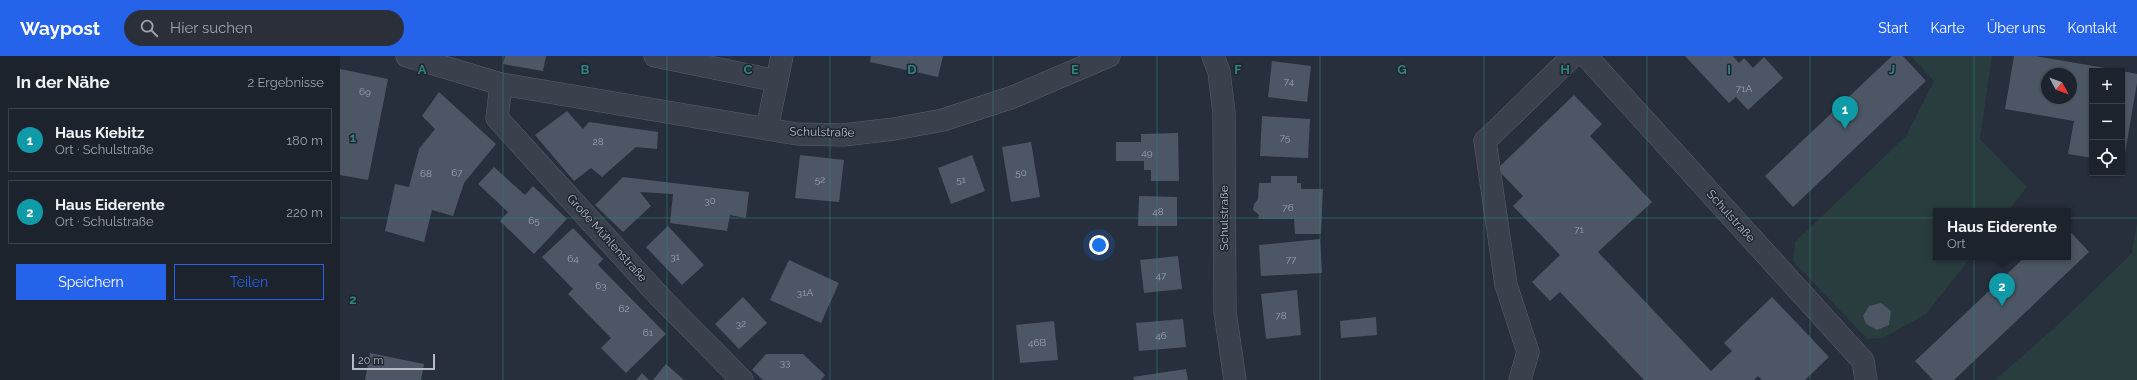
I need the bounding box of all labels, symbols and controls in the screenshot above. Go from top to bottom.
search box [124,10,404,46]
text: Waypost [20,17,100,39]
icon: search [138,17,160,39]
text: Hier suchen [170,19,253,37]
text: Start [1878,20,1908,36]
text: Karte [1930,20,1965,36]
text: Über uns [1987,20,2046,36]
text: Kontakt [2068,20,2117,36]
text: A [418,62,427,77]
text: B [581,62,590,77]
text: C [744,62,753,77]
text: D [907,62,917,77]
text: E [1071,62,1079,77]
text: F [1234,62,1242,77]
text: G [1397,62,1407,77]
text: H [1560,62,1570,77]
text: I [1727,62,1731,77]
text: J [1889,62,1895,77]
north arrow [2041,68,2077,104]
map controls [2089,68,2125,176]
button: + [2089,68,2125,104]
text: In der Nähe [16,72,110,92]
text: 2 Ergebnisse [247,75,324,90]
house number: 74 [1284,76,1295,87]
house number: 71A [1736,83,1752,94]
house number: 69 [359,86,371,97]
pin: 1 [1832,96,1858,129]
button: − [2089,104,2125,140]
text: Haus Kiebitz [55,124,144,142]
street label: Schulstraße [789,124,855,140]
text: 1 [350,130,357,145]
house number: 75 [1280,132,1291,143]
text: 1 [27,133,33,148]
text: 180 m [287,133,323,148]
house number: 28 [592,136,604,147]
button: locate [2089,140,2125,176]
text: Ort · Schulstraße [55,142,154,157]
house number: 49 [1141,147,1153,158]
house number: 67 [451,167,463,178]
house number: 50 [1015,167,1027,178]
house number: 68 [420,168,432,179]
house number: 52 [815,174,825,185]
house number: 51 [956,174,967,185]
street label: Schulstraße [1217,185,1231,251]
street label: Schulstraße [1704,187,1758,245]
street label: Große Mühlenstraße [564,191,650,285]
house number: 30 [704,195,716,206]
text: Haus Eiderente [55,196,165,214]
house number: 76 [1282,202,1294,213]
text: 2 [26,205,34,220]
text: 220 m [286,205,323,220]
house number: 48 [1152,206,1164,217]
popup [1933,208,2071,260]
text: Ort · Schulstraße [55,214,154,229]
house number: 65 [528,215,540,226]
text: Haus Eiderente [1947,218,2057,236]
house number: 71 [1574,224,1585,235]
your location [1089,235,1109,255]
text: Ort [1947,236,1966,251]
house number: 31 [670,251,681,262]
house number: 64 [567,253,579,264]
house number: 77 [1286,254,1297,265]
button: Speichern [16,264,166,300]
button: Teilen [174,264,324,300]
house number: 47 [1156,270,1167,281]
pin: 2 [1989,273,2015,306]
house number: 63 [595,280,607,291]
house number: 31A [797,287,813,298]
text: 2 [349,292,357,307]
house number: 62 [618,303,630,314]
house number: 78 [1275,310,1287,321]
house number: 32 [736,318,746,329]
house number: 61 [643,327,654,338]
house number: 46 [1155,330,1167,341]
house number: 46B [1028,337,1046,348]
scale bar [352,352,435,371]
text: 20 m [358,354,383,367]
house number: 33 [780,357,790,368]

